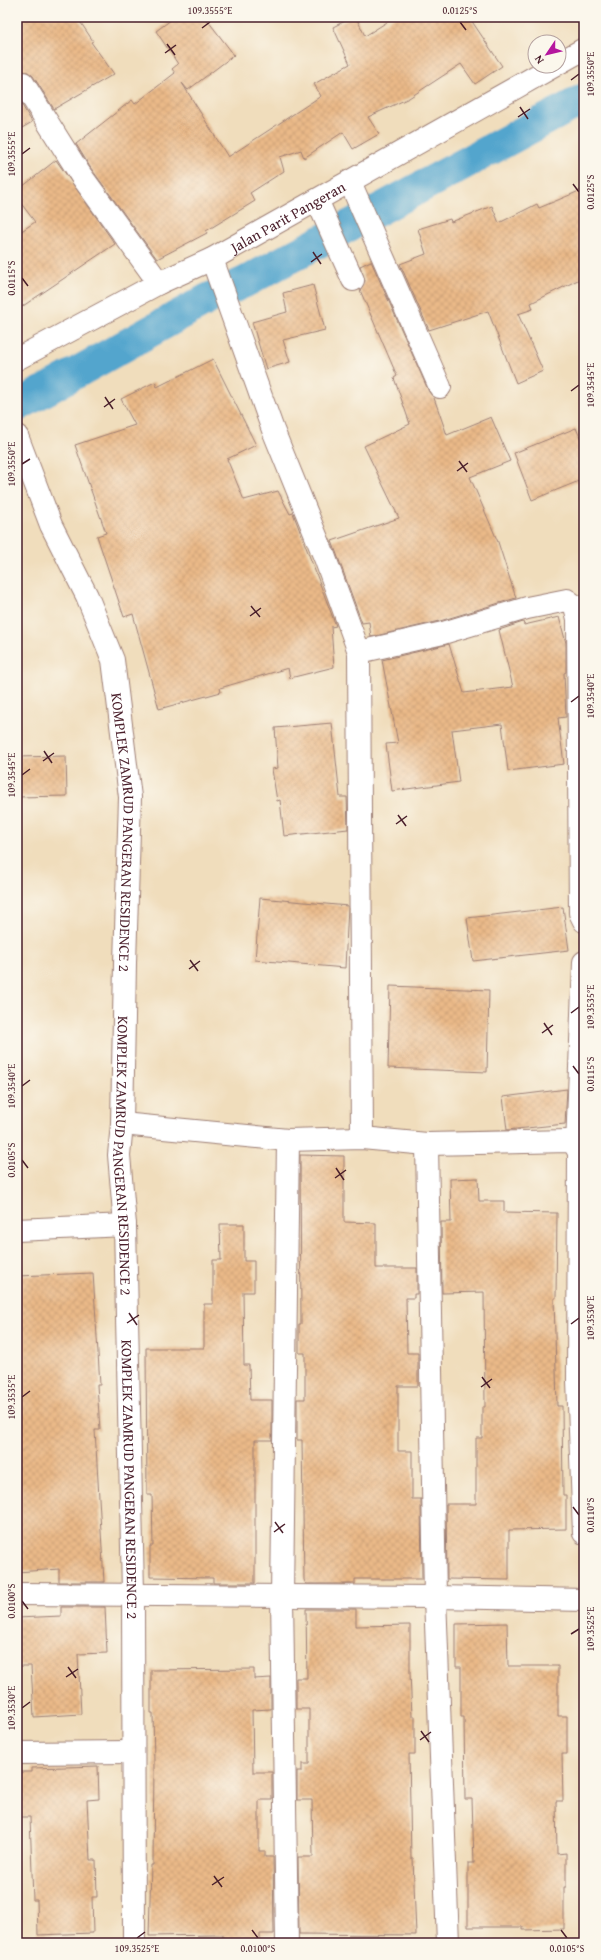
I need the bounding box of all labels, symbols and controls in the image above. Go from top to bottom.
text: 109.3555°E [188,3,232,18]
text: 0.0125°S [443,3,478,18]
north arrow [527,34,567,74]
text: N [530,52,547,67]
text: 109.3550°E [583,52,598,96]
text: 109.3555°E [4,132,19,176]
text: 0.0125°S [583,174,598,209]
street label: Jalan Parit Pangeran [225,175,349,258]
text: 0.0115°S [4,260,19,295]
text: 109.3545°E [583,363,598,407]
text: 109.3550°E [4,442,19,486]
text: 109.3540°E [583,674,598,718]
street label: KOMPLEK ZAMRUD PANGERAN RESIDENCE 2 [107,692,141,972]
text: 109.3545°E [4,753,19,797]
text: 109.3535°E [583,985,598,1029]
street label: KOMPLEK ZAMRUD PANGERAN RESIDENCE 2 [108,1016,137,1296]
text: 0.0115°S [583,1056,598,1091]
text: 109.3540°E [4,1064,19,1108]
text: 0.0105°S [4,1142,19,1177]
text: 109.3530°E [583,1296,598,1340]
street label: KOMPLEK ZAMRUD PANGERAN RESIDENCE 2 [117,1339,144,1619]
text: 109.3535°E [4,1375,19,1419]
text: 0.0110°S [583,1497,598,1532]
text: 0.0100°S [4,1583,19,1618]
text: 109.3525°E [583,1607,598,1651]
text: 109.3530°E [4,1686,19,1730]
text: 109.3525°E [115,1941,159,1956]
text: 0.0100°S [241,1941,276,1956]
text: 0.0105°S [550,1941,585,1956]

